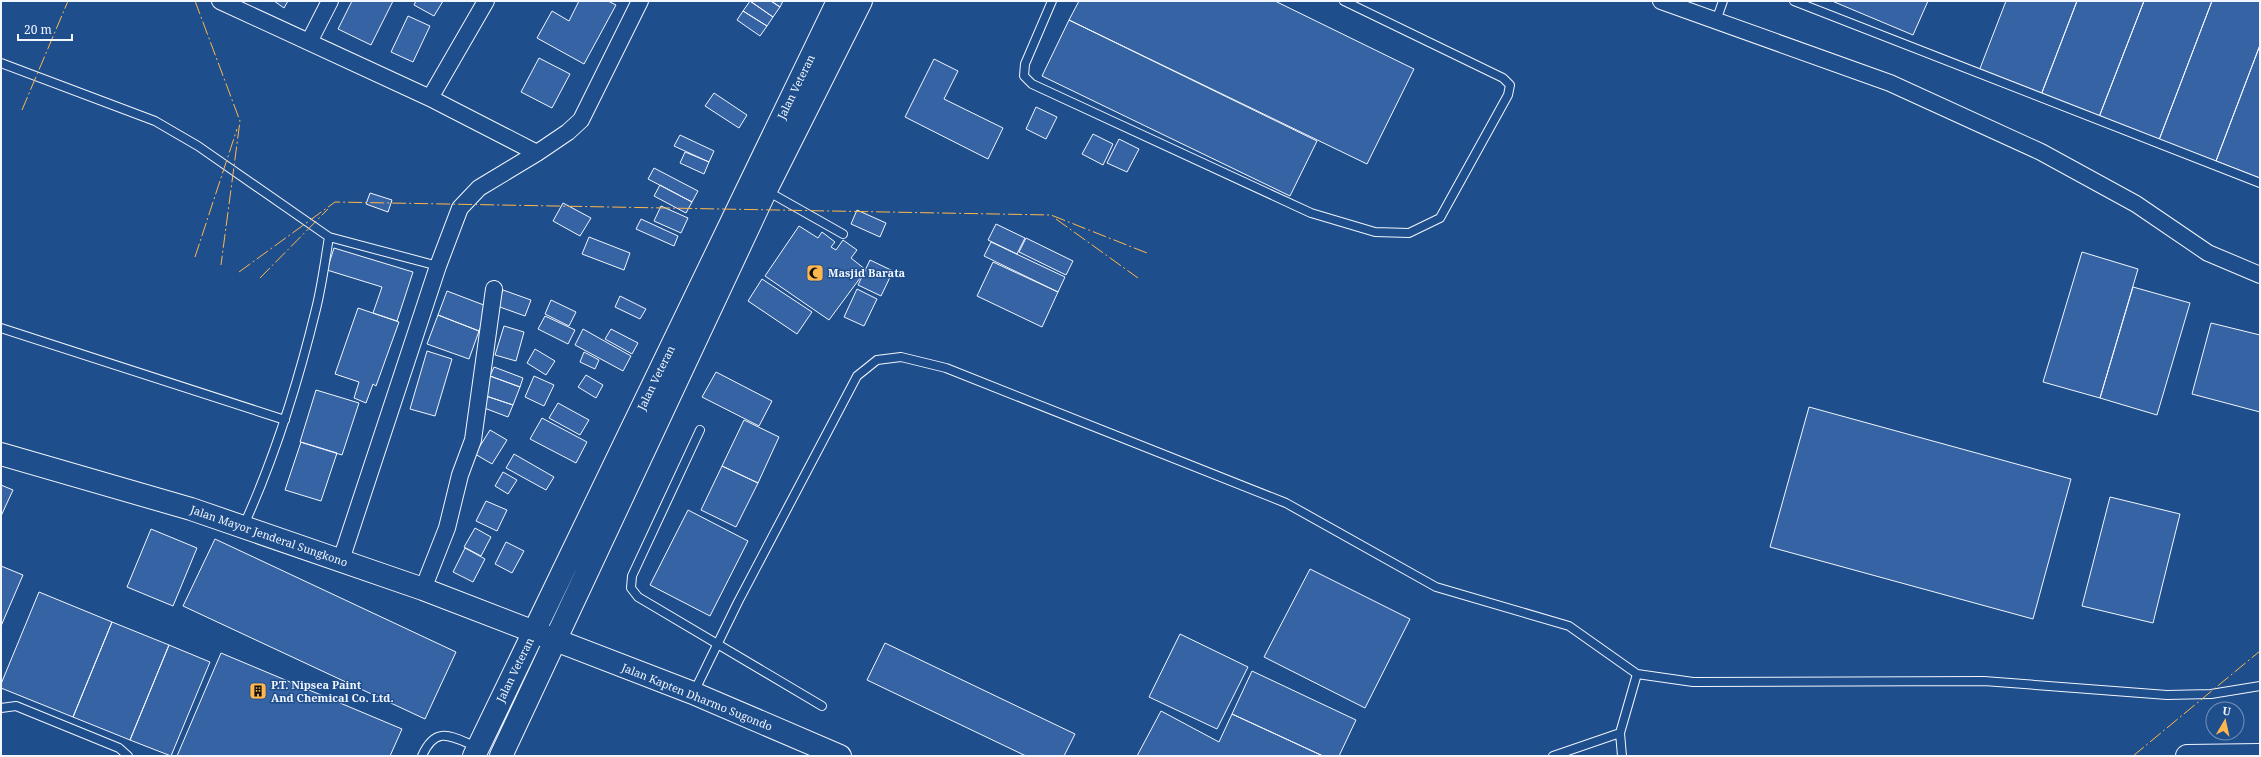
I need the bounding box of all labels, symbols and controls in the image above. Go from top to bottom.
scale bar [18,16,72,42]
text: 20 m [24,21,52,38]
street label: Jalan Veteran [773,52,818,123]
mosque icon: Masjid Barata [805,263,825,283]
place label: Masjid Barata [828,265,906,280]
street label: Jalan Veteran [633,343,678,414]
street label: Jalan Mayor Jenderal Sungkono [188,501,350,570]
street label: Jalan Veteran [492,635,537,706]
street label: Jalan Kapten Dharmo Sugondo [619,659,775,734]
place label: P.T. Nipsea Paint And Chemical Co. Ltd. [271,677,394,705]
building icon: P.T. Nipsea Paint And Chemical Co. Ltd. [248,681,268,701]
north arrow [2205,701,2245,741]
text: U [2221,703,2233,719]

